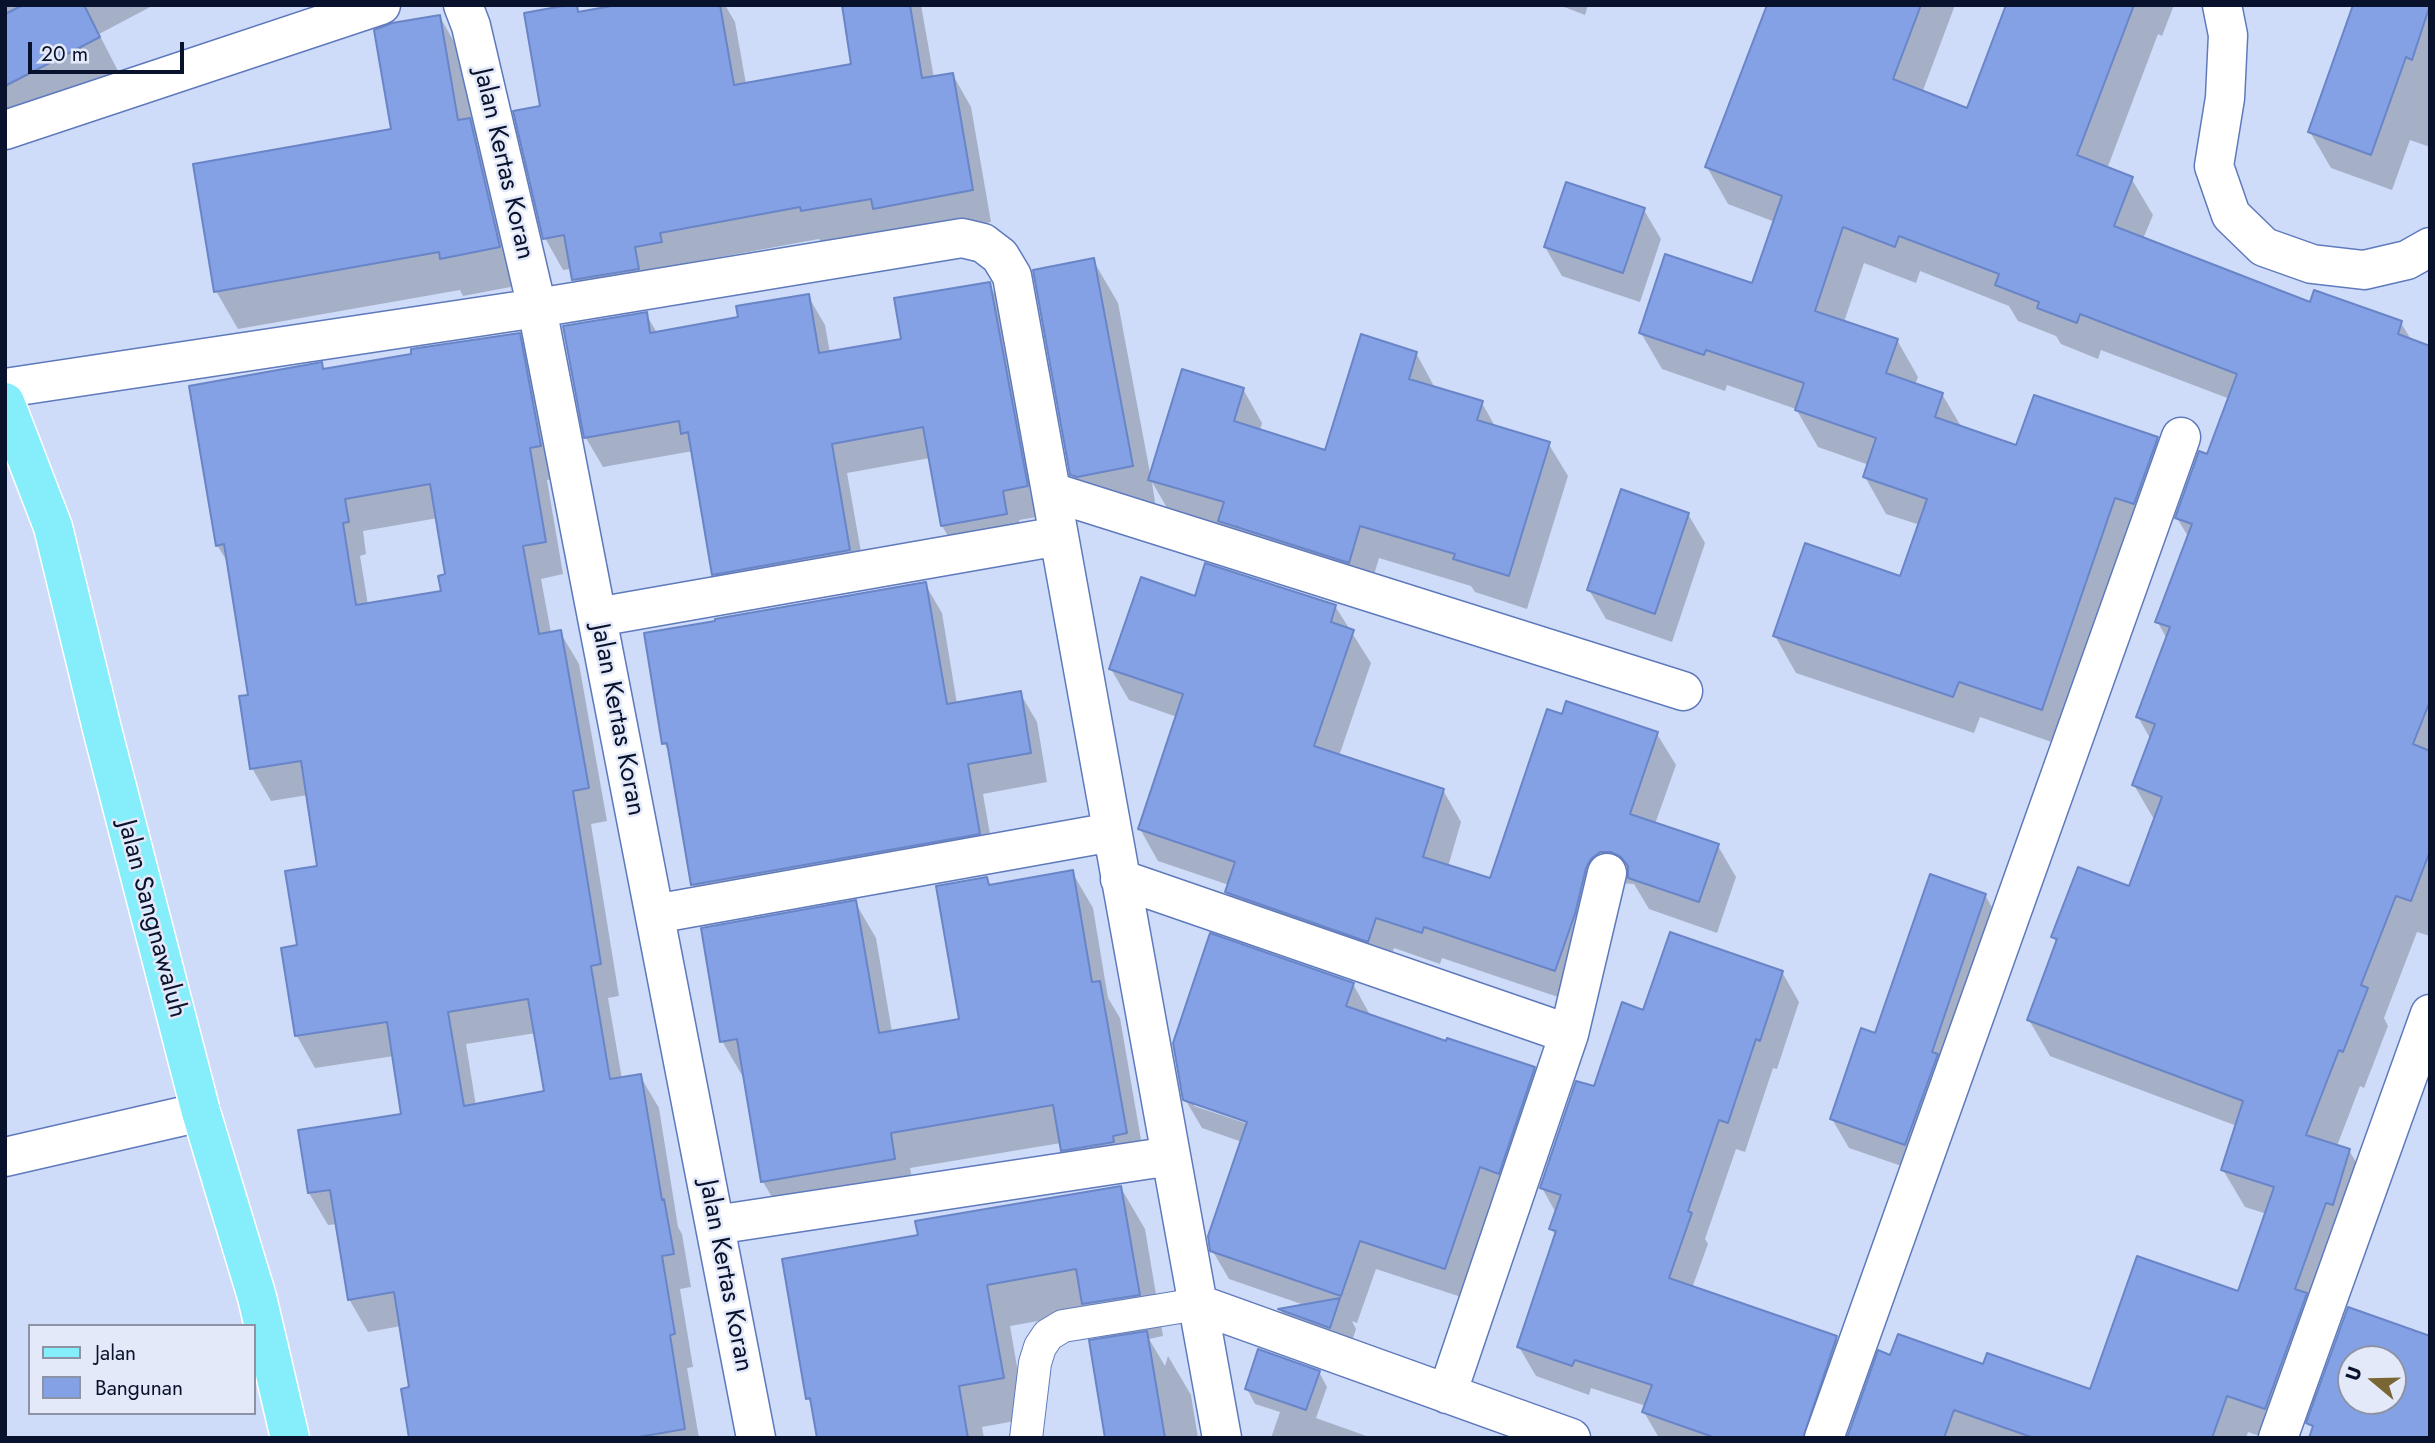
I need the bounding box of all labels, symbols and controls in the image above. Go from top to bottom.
scale bar [32,28,187,72]
text: 20 m [41,39,88,69]
street label: Jalan Kertas Koran [466,65,540,263]
street label: Jalan Kertas Koran [583,621,651,819]
street label: Jalan Sangnawaluh [110,817,192,1021]
street label: Jalan Kertas Koran [691,1177,759,1375]
legend [28,1324,256,1415]
text: Jalan [95,1338,136,1368]
north arrow [2337,1345,2407,1415]
text: U [2339,1363,2368,1384]
text: Bangunan [95,1373,183,1403]

